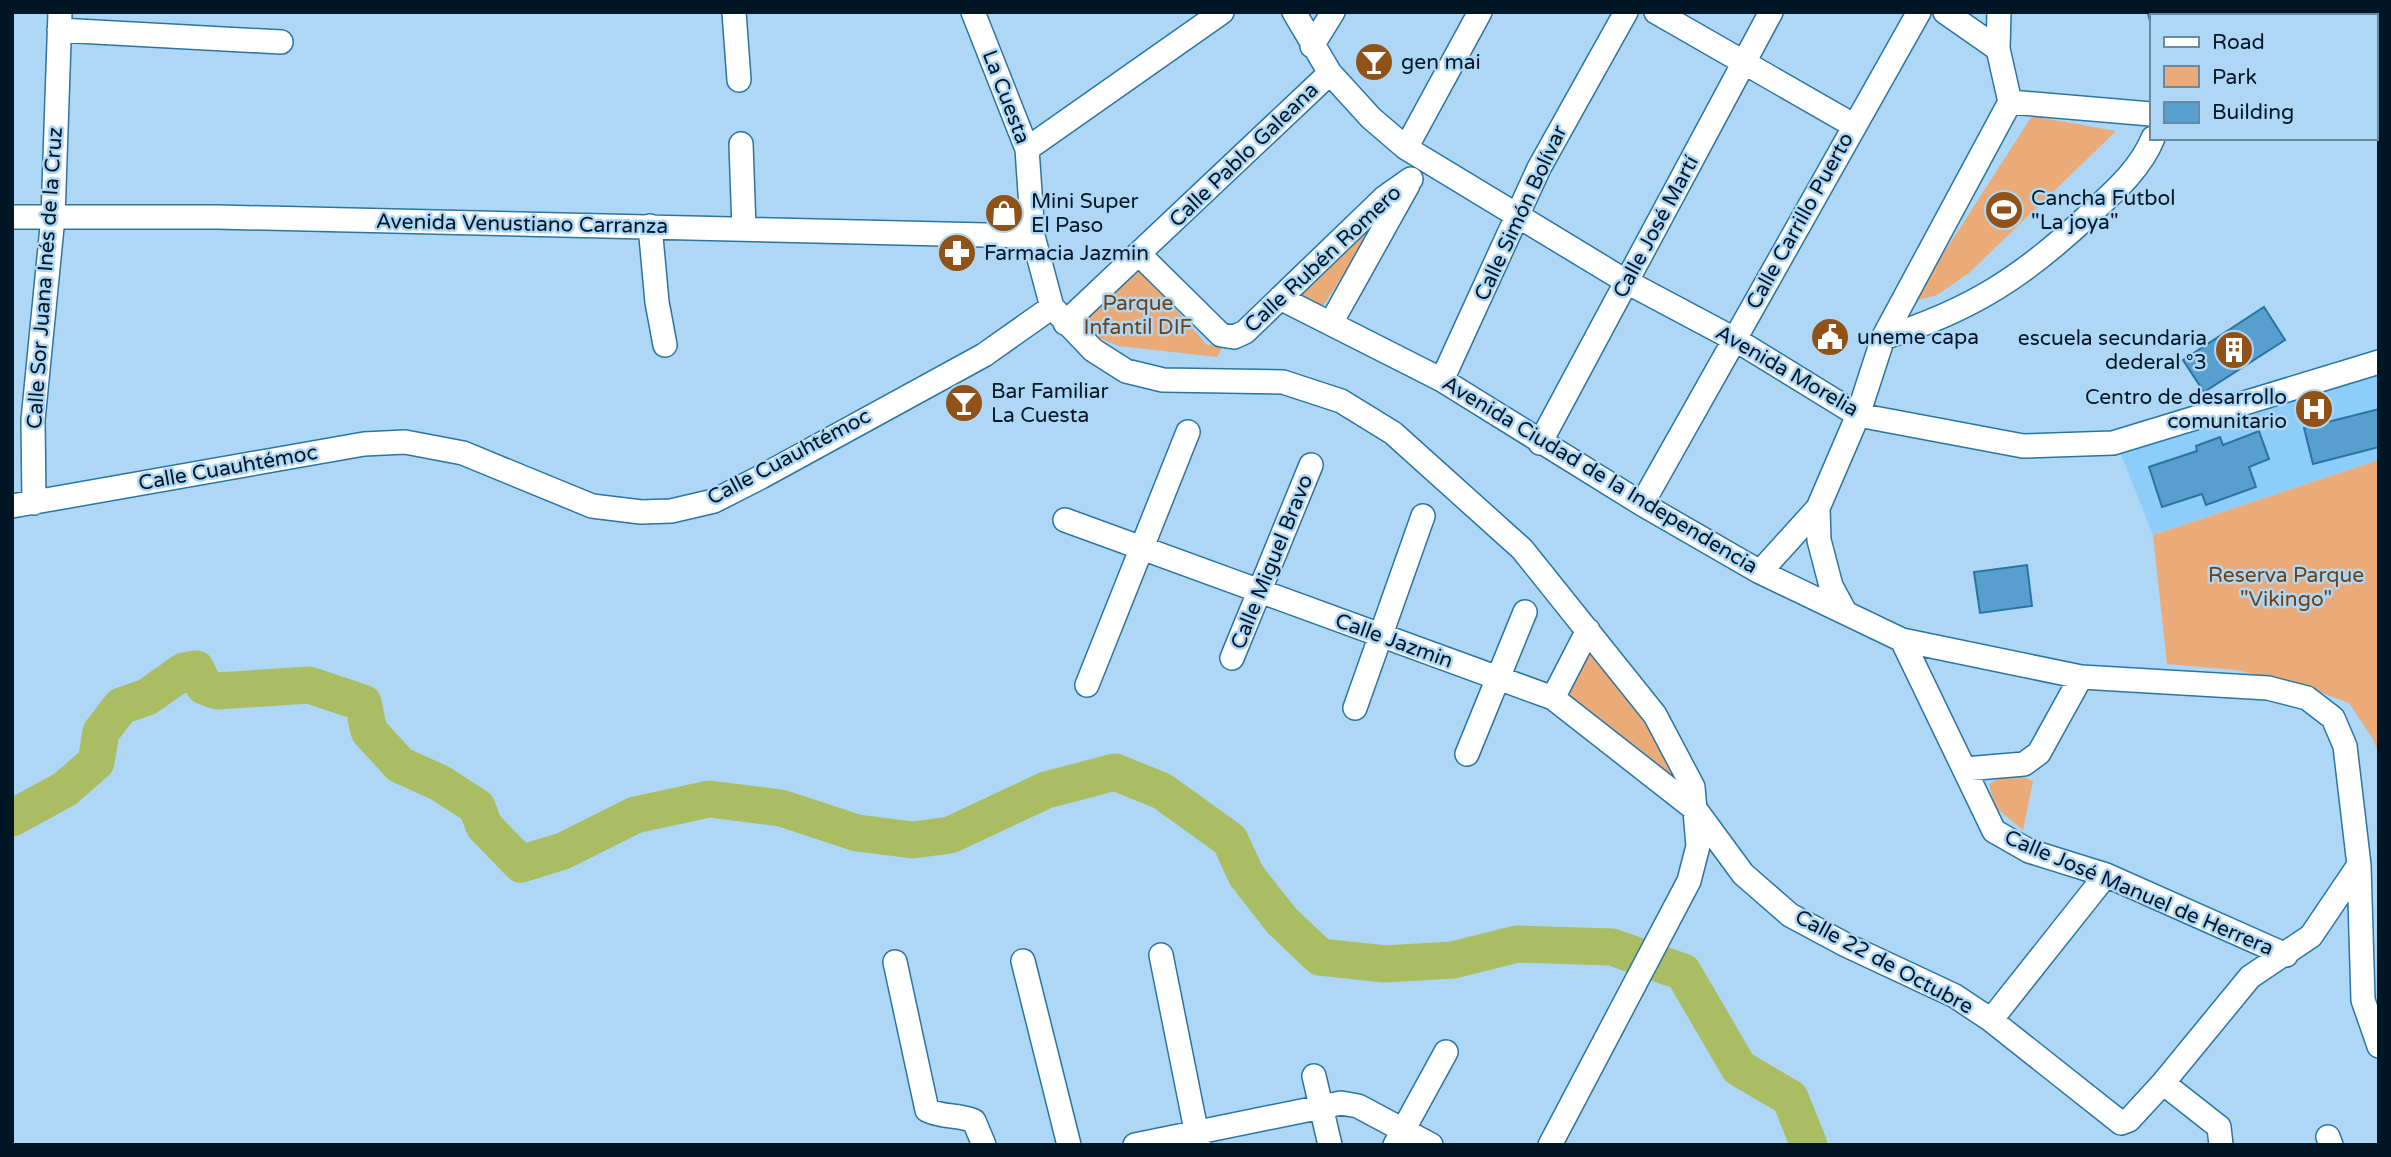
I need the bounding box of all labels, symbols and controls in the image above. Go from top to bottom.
legend [2150,14,2377,140]
text: Road [2212,30,2265,55]
bar icon: gen mai [1353,41,1395,83]
street label: La Cuesta [977,47,1035,147]
place label: gen mai [1401,50,1481,75]
text: Park [2212,65,2257,90]
street label: Calle Pablo Galeana [1164,77,1324,233]
text: Building [2212,100,2294,125]
street label: Calle Simón Bolívar [1469,121,1573,305]
street label: Calle Sor Juana Inés de la Cruz [22,126,68,430]
street label: Calle Carrillo Puerto [1741,128,1859,314]
street label: Calle José Martí [1608,152,1704,302]
street label: Calle Rubén Romero [1240,180,1406,338]
place label: Cancha Futbol "La joya" [2031,186,2176,235]
place label: Mini Super El Paso [1031,189,1139,238]
sports icon: Cancha Futbol "La joya" [1983,189,2025,231]
shop icon: Mini Super El Paso [983,192,1025,234]
street label: Avenida Venustiano Carranza [376,209,668,239]
pharmacy icon: Farmacia Jazmin [936,232,978,274]
place label: Farmacia Jazmin [984,241,1149,266]
park label: Parque Infantil DIF [1084,291,1193,340]
public building icon: uneme capa [1809,316,1851,358]
street label: Avenida Morelia [1711,320,1863,422]
place label: uneme capa [1857,325,1979,350]
place label: escuela secundaria dederal °3 [2018,326,2207,375]
building icon: escuela secundaria dederal °3 [2213,329,2255,371]
street label: Avenida Ciudad de la Independencia [1438,371,1762,579]
place label: Bar Familiar La Cuesta [991,379,1109,428]
bar icon: Bar Familiar La Cuesta [943,382,985,424]
place label: Centro de desarrollo comunitario [2085,385,2287,434]
hospital icon: Centro de desarrollo comunitario [2293,388,2335,430]
street label: Calle Cuauhtémoc [703,403,875,511]
street label: Calle Cuauhtémoc [137,440,319,496]
street label: Calle Miguel Bravo [1226,471,1318,653]
park label: Reserva Parque "Vikingo" [2208,563,2364,612]
street label: Calle Jazmin [1332,608,1456,674]
street label: Calle José Manuel de Herrera [2001,825,2277,961]
street label: Calle 22 de Octubre [1791,904,1977,1020]

